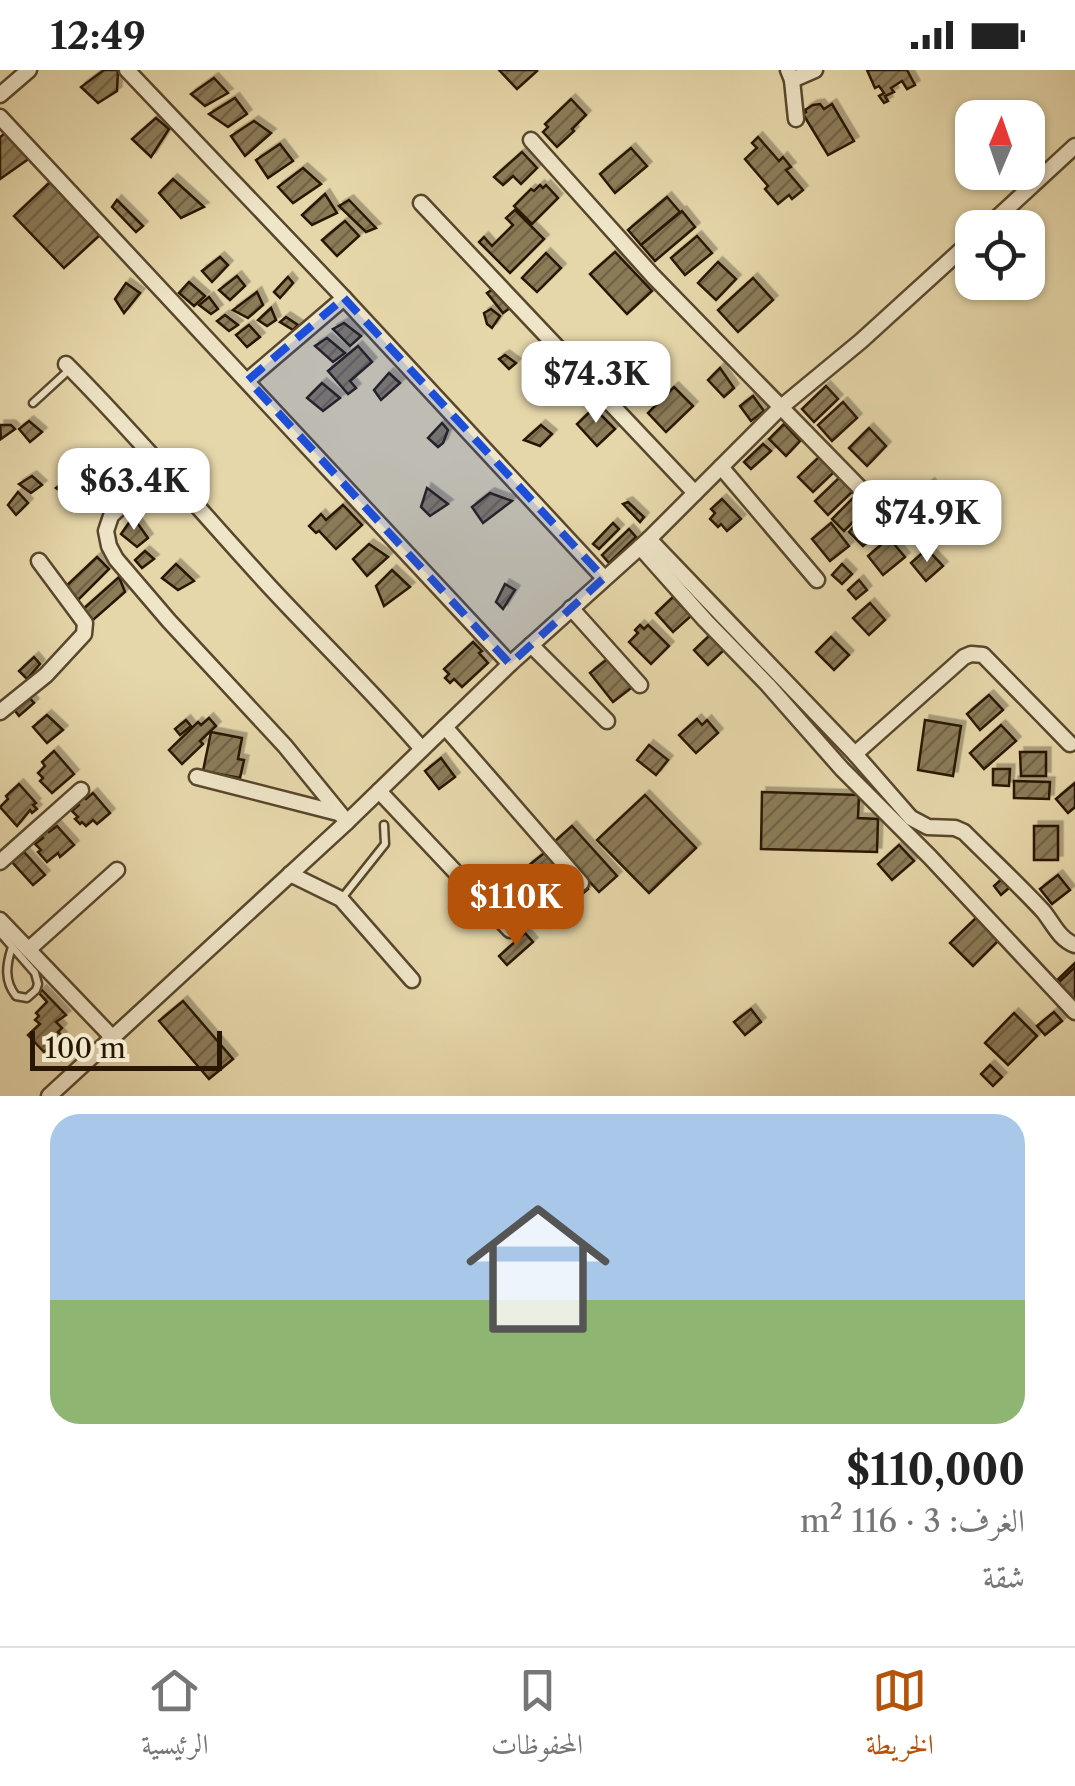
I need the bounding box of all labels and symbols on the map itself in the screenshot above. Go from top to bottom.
north arrow [955,100,1045,190]
pin: $74.3K [515,341,677,426]
pin: $63.4K [53,448,215,533]
pin: $74.9K [846,480,1008,565]
pin: $110K [446,864,586,949]
scale bar [30,1026,222,1070]

